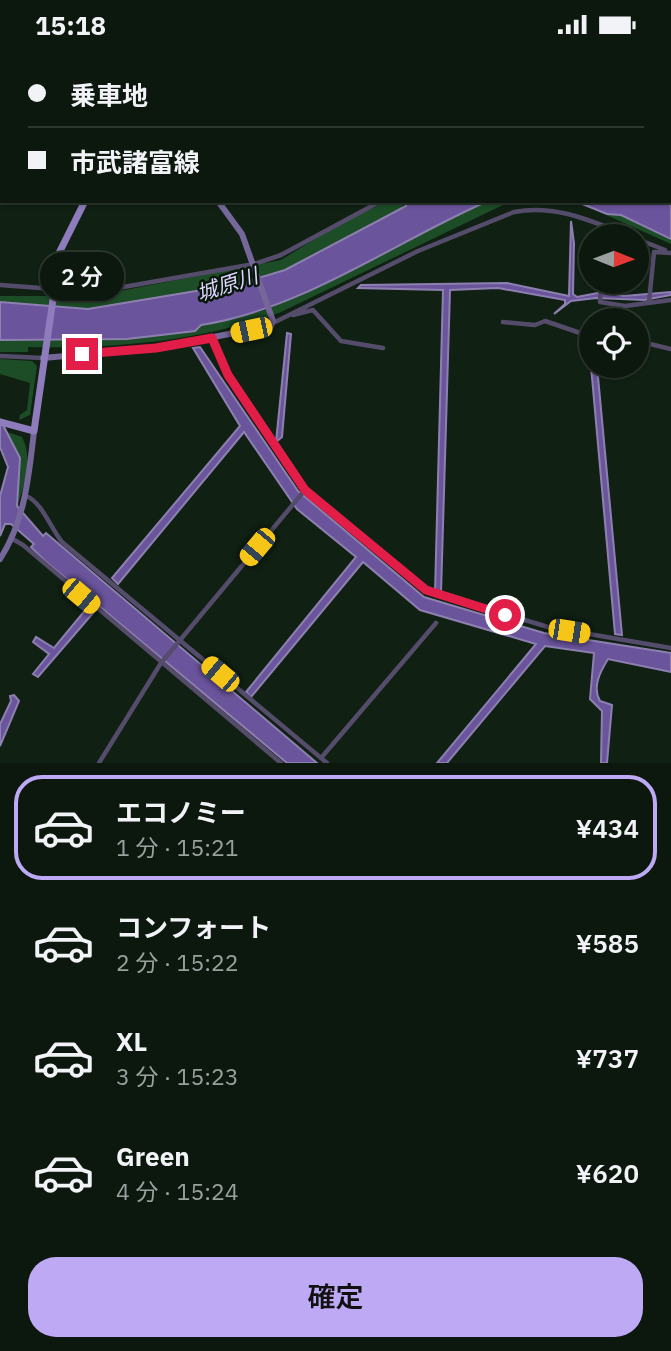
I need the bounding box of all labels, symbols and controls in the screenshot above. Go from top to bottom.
text: 15:18 [35,8,106,42]
text: 乗車地 [70,78,148,112]
text: 市武諸富線 [70,145,200,179]
north arrow [579,224,649,294]
map controls [579,224,649,378]
callout: 2 分 [40,253,124,301]
water label: 城原川 [193,260,263,307]
text: 2 分 [61,261,103,291]
button: locate [579,308,649,378]
car [229,315,274,345]
route end [66,338,98,370]
car [236,524,279,570]
car [59,574,104,618]
route start [489,599,521,631]
car [547,617,592,645]
car [198,652,243,696]
text: エコノミー [116,795,246,829]
icon: car [32,796,95,859]
text: ¥434 [576,811,639,845]
text: 1 分 · 15:21 [116,832,239,862]
text: コンフォート [116,910,271,944]
icon: car [32,911,95,974]
text: ¥585 [576,926,639,960]
text: 2 分 · 15:22 [116,947,239,977]
text: XL [116,1024,147,1058]
icon: car [32,1026,95,1089]
text: ¥737 [576,1041,639,1075]
text: 3 分 · 15:23 [116,1061,239,1091]
text: Green [116,1139,190,1173]
icon: car [32,1141,95,1204]
text: ¥620 [576,1156,639,1190]
text: 4 分 · 15:24 [116,1176,239,1206]
button: 確定 [28,1257,643,1337]

